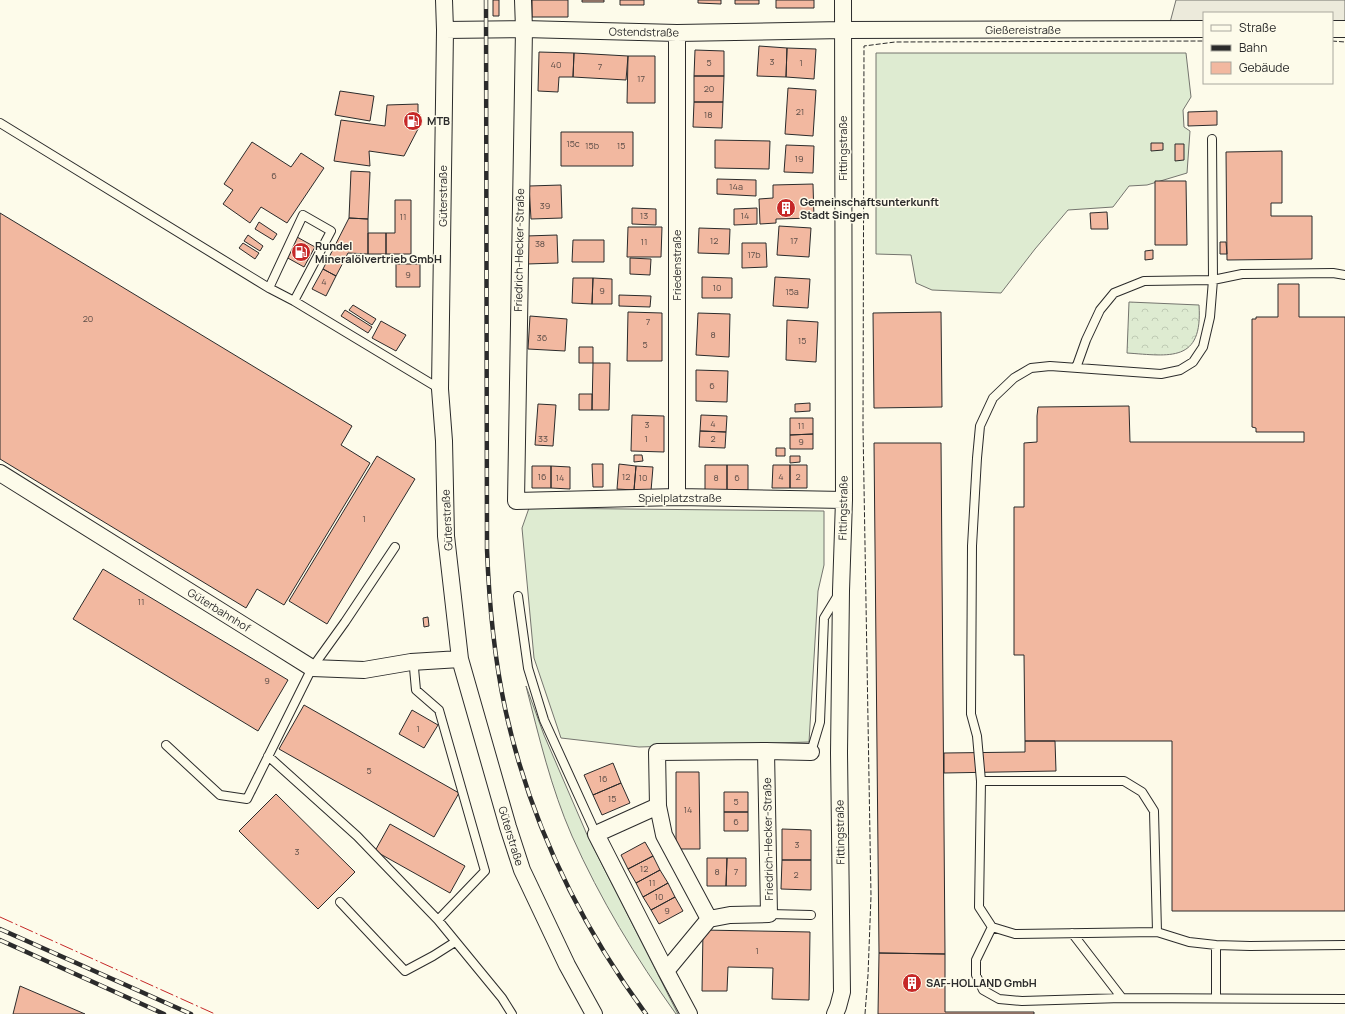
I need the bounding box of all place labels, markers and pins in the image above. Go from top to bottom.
fuel station icon: MTB [402,110,424,132]
place label: MTB [427,113,450,128]
place label: Gemeinschaftsunterkunft Stadt Singen [800,194,939,222]
building icon: Gemeinschaftsunterkunft Stadt Singen [775,197,797,219]
place label: Rundel Mineralölvertrieb GmbH [315,238,442,266]
fuel station icon: Rundel Mineralölvertrieb GmbH [290,241,312,263]
building icon: SAF-HOLLAND GmbH [901,972,923,994]
place label: SAF-HOLLAND GmbH [926,975,1037,990]

